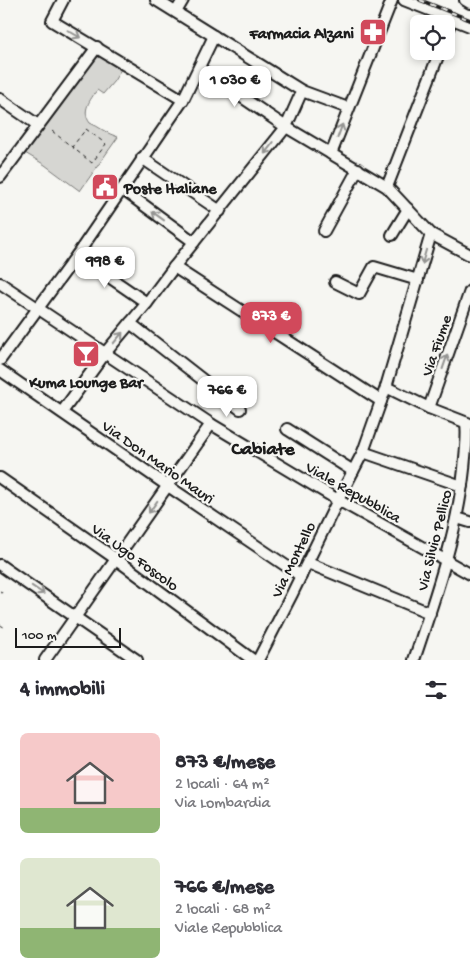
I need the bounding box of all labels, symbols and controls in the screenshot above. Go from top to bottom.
map controls [410,15,455,60]
button: locate [410,15,455,60]
pharmacy icon: Farmacia Alzani [358,17,388,47]
place label: Farmacia Alzani [248,26,355,45]
one-way arrow [67,29,82,39]
pin: 1 030 € [189,66,281,108]
text: 1 030 € [210,72,260,91]
one-way arrow [336,124,345,139]
one-way arrow [264,141,275,154]
public building icon: Poste Italiane [90,172,120,202]
place label: Poste Italiane [123,181,217,200]
one-way arrow [152,210,165,221]
pin: 998 € [70,246,140,289]
one-way arrow [419,249,429,265]
text: 998 € [86,253,124,272]
pin: 873 € [236,302,306,344]
text: 873 € [252,308,290,327]
street label: Via Fiume [419,312,458,380]
one-way arrow [112,332,123,345]
bar icon: Kuma Lounge Bar [71,339,101,369]
one-way arrow [441,355,450,370]
place label: Kuma Lounge Bar [28,375,145,394]
pin: 766 € [192,376,262,418]
text: 766 € [208,382,246,401]
street label: Via Don Mario Mauri [96,417,217,510]
district label: Cabiate [230,439,296,462]
street label: Viale Repubblica [300,459,404,530]
street label: Via Silvio Pellico [414,488,458,594]
one-way arrow [148,500,158,514]
street label: Via Montello [268,519,322,603]
street label: Via Ugo Foscolo [86,520,181,597]
one-way arrow [30,585,44,595]
scale bar [15,625,121,648]
text: 100 m [22,628,57,645]
icon: filters [422,676,450,704]
text: 4 immobili [20,678,105,703]
text: 873 €/mese [175,751,275,776]
icon: home [60,753,120,813]
text: 2 locali · 64 m² [175,776,270,795]
text: Via Lombardia [175,795,270,814]
text: 766 €/mese [175,876,274,901]
icon: home [60,878,120,938]
text: 2 locali · 68 m² [175,901,271,920]
text: Viale Repubblica [175,920,282,939]

